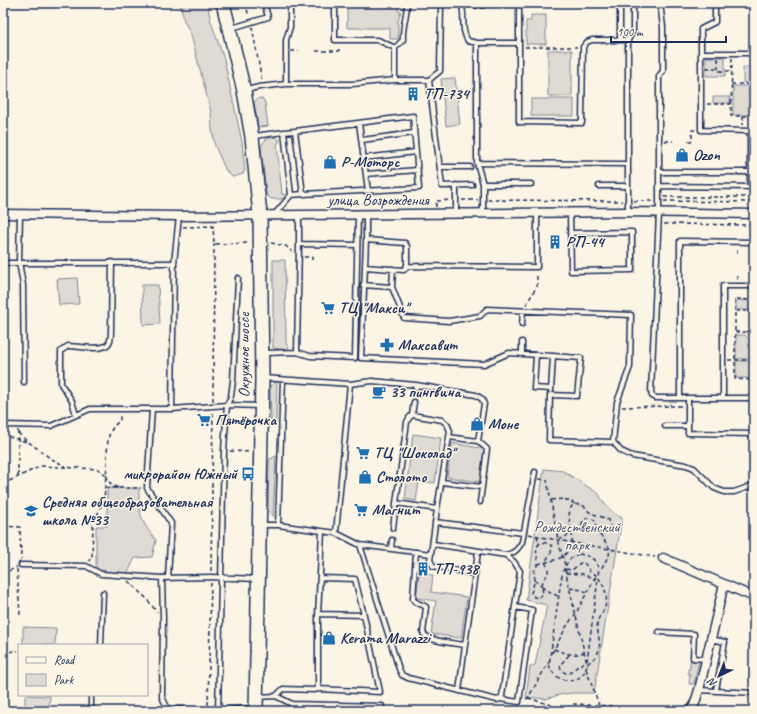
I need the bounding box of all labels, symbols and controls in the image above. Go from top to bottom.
scale bar [611,18,726,44]
text: 100 m [617,24,644,40]
place label: ТП-734 [424,84,470,104]
building icon: ТП-734 [405,86,421,102]
place label: Ozon [693,145,720,165]
shop icon: Ozon [674,147,690,163]
place label: Р-Моторс [341,152,400,172]
shop icon: Р-Моторс [322,154,338,170]
street label: улица Возрождения [327,190,429,210]
place label: РП-44 [566,232,606,252]
building icon: РП-44 [547,234,563,250]
place label: ТЦ "Макси" [339,298,413,318]
supermarket icon: ТЦ "Макси" [320,300,336,316]
street label: Окружное шоссе [234,311,254,397]
place label: Максавит [398,335,458,355]
pharmacy icon: Максавит [379,337,395,353]
place label: 33 пингвина [390,382,463,402]
cafe icon: 33 пингвина [371,384,387,400]
place label: Пятёрочка [215,410,277,430]
supermarket icon: Пятёрочка [196,412,212,428]
place label: Моне [488,414,520,434]
shop icon: Моне [469,416,485,432]
place label: ТЦ "Шоколад" [374,443,459,463]
supermarket icon: ТЦ "Шоколад" [355,445,371,461]
place label: микрорайон Южный [123,464,238,484]
bus stop icon: микрорайон Южный [240,466,256,482]
place label: Столото [376,467,427,487]
shop icon: Столото [357,469,373,485]
place label: Средняя общеобразовательная школа №33 [42,492,214,530]
place label: Магнит [372,500,421,520]
supermarket icon: Магнит [353,502,369,518]
school or university icon: Средняя общеобразовательная школа №33 [23,503,39,519]
park label: Рождественский парк [534,517,621,555]
place label: ТП-938 [434,559,480,579]
building icon: ТП-938 [415,561,431,577]
place label: Kerama Marazzi [340,628,433,648]
shop icon: Kerama Marazzi [321,630,337,646]
legend [18,644,148,696]
text: Road [54,652,76,668]
north arrow [699,656,739,696]
text: Park [54,672,75,688]
text: N [703,674,719,691]

